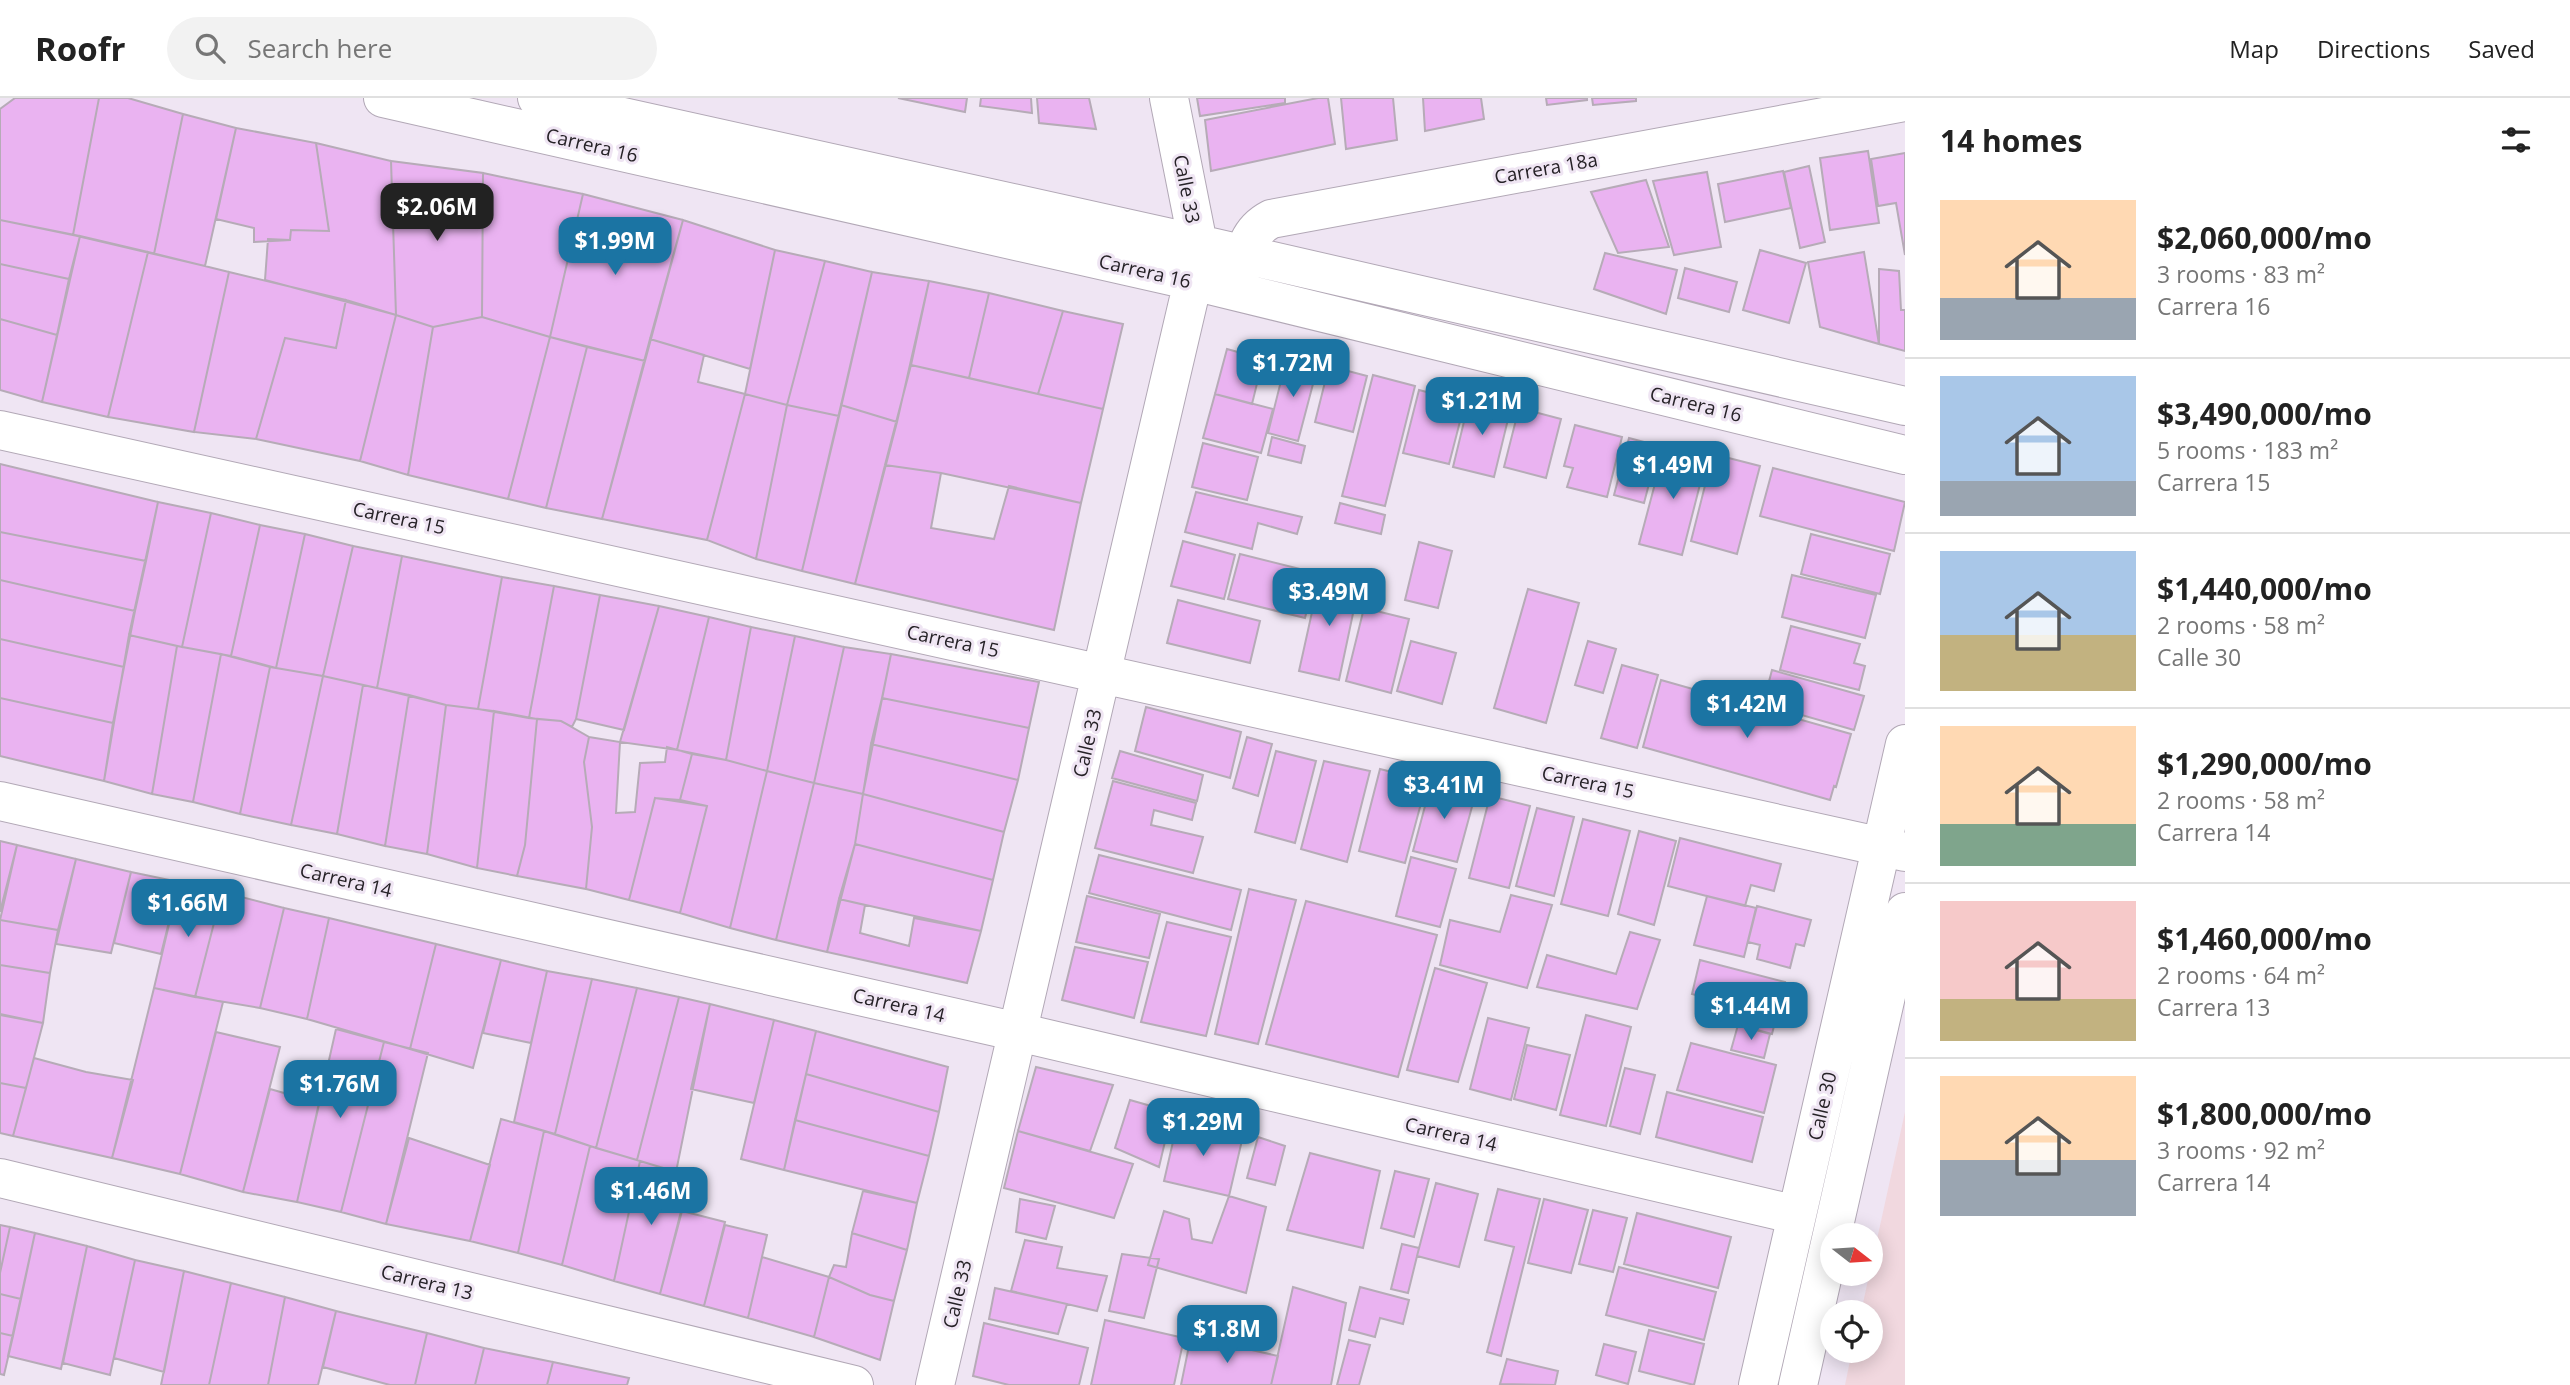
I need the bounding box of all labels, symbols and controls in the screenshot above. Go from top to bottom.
search box [167,17,657,80]
text: Roofr [35,26,125,71]
icon: search [191,29,229,67]
text: Search here [247,30,392,66]
text: Map [2229,32,2279,65]
text: Directions [2317,32,2430,65]
text: Saved [2468,32,2535,65]
text: 14 homes [1940,120,2083,161]
icon: filters [2497,121,2535,159]
street label: Carrera 16 [543,122,641,168]
street label: Carrera 18a [1492,146,1600,190]
street label: Calle 33 [1168,152,1206,226]
pin: $2.06M [380,184,494,243]
text: $2.06M [397,190,477,222]
text: $2,060,000/mo [2157,217,2372,258]
pin: $1.99M [558,218,672,277]
text: $1.99M [575,224,655,256]
icon: home [1996,228,2080,312]
street label: Carrera 16 [1096,248,1194,294]
text: 3 rooms · 83 m² [2157,258,2325,290]
text: Carrera 16 [2157,290,2270,322]
pin: $1.72M [1236,340,1350,399]
text: $1.72M [1253,346,1333,378]
pin: $1.21M [1425,378,1539,437]
street label: Carrera 16 [1647,380,1745,428]
text: $1.21M [1442,384,1522,416]
text: $3,490,000/mo [2157,393,2372,434]
icon: home [1996,404,2080,488]
text: 5 rooms · 183 m² [2157,434,2338,466]
pin: $1.49M [1616,442,1730,501]
text: $1.49M [1633,448,1713,480]
text: Carrera 15 [2157,466,2270,498]
street label: Carrera 15 [350,496,448,540]
pin: $3.49M [1272,568,1386,628]
text: $1,440,000/mo [2157,568,2372,609]
text: $3.49M [1289,575,1369,607]
icon: home [1996,579,2080,663]
text: 2 rooms · 58 m² [2157,609,2325,641]
street label: Carrera 15 [904,619,1002,663]
text: Calle 30 [2157,641,2241,673]
pin: $1.42M [1690,680,1804,740]
text: $1.42M [1707,687,1787,719]
street label: Calle 33 [1067,706,1107,780]
text: $1,290,000/mo [2157,743,2372,784]
icon: home [1996,754,2080,838]
street label: Carrera 15 [1539,760,1637,804]
pin: $3.41M [1387,762,1501,821]
text: $3.41M [1404,768,1484,800]
text: 2 rooms · 58 m² [2157,784,2325,816]
text: Carrera 14 [2157,816,2270,848]
street label: Carrera 14 [297,857,395,903]
pin: $1.66M [131,880,245,939]
text: $1.66M [148,886,228,918]
text: $1,460,000/mo [2157,918,2372,959]
icon: home [1996,929,2080,1013]
text: 2 rooms · 64 m² [2157,959,2325,991]
street label: Carrera 14 [850,982,948,1028]
pin: $1.44M [1694,982,1808,1042]
text: $1.44M [1711,989,1791,1021]
text: Carrera 13 [2157,991,2270,1023]
pin: $1.76M [283,1060,397,1120]
text: $1.76M [300,1067,380,1099]
street label: Calle 30 [1802,1069,1842,1143]
text: $1,800,000/mo [2157,1093,2372,1134]
pin: $1.29M [1146,1098,1260,1158]
icon: home [1996,1104,2080,1188]
text: $1.29M [1163,1105,1243,1137]
street label: Carrera 14 [1402,1111,1500,1157]
text: 3 rooms · 92 m² [2157,1134,2325,1166]
text: Carrera 14 [2157,1166,2270,1198]
pin: $1.46M [594,1168,708,1227]
text: $1.46M [611,1174,691,1206]
north arrow [1820,1223,1883,1286]
map controls [1820,1223,1883,1363]
street label: Calle 33 [937,1257,977,1331]
street label: Carrera 13 [378,1258,476,1306]
button: locate [1820,1300,1883,1363]
pin: $1.8M [1178,1306,1276,1365]
text: $1.8M [1193,1312,1261,1344]

